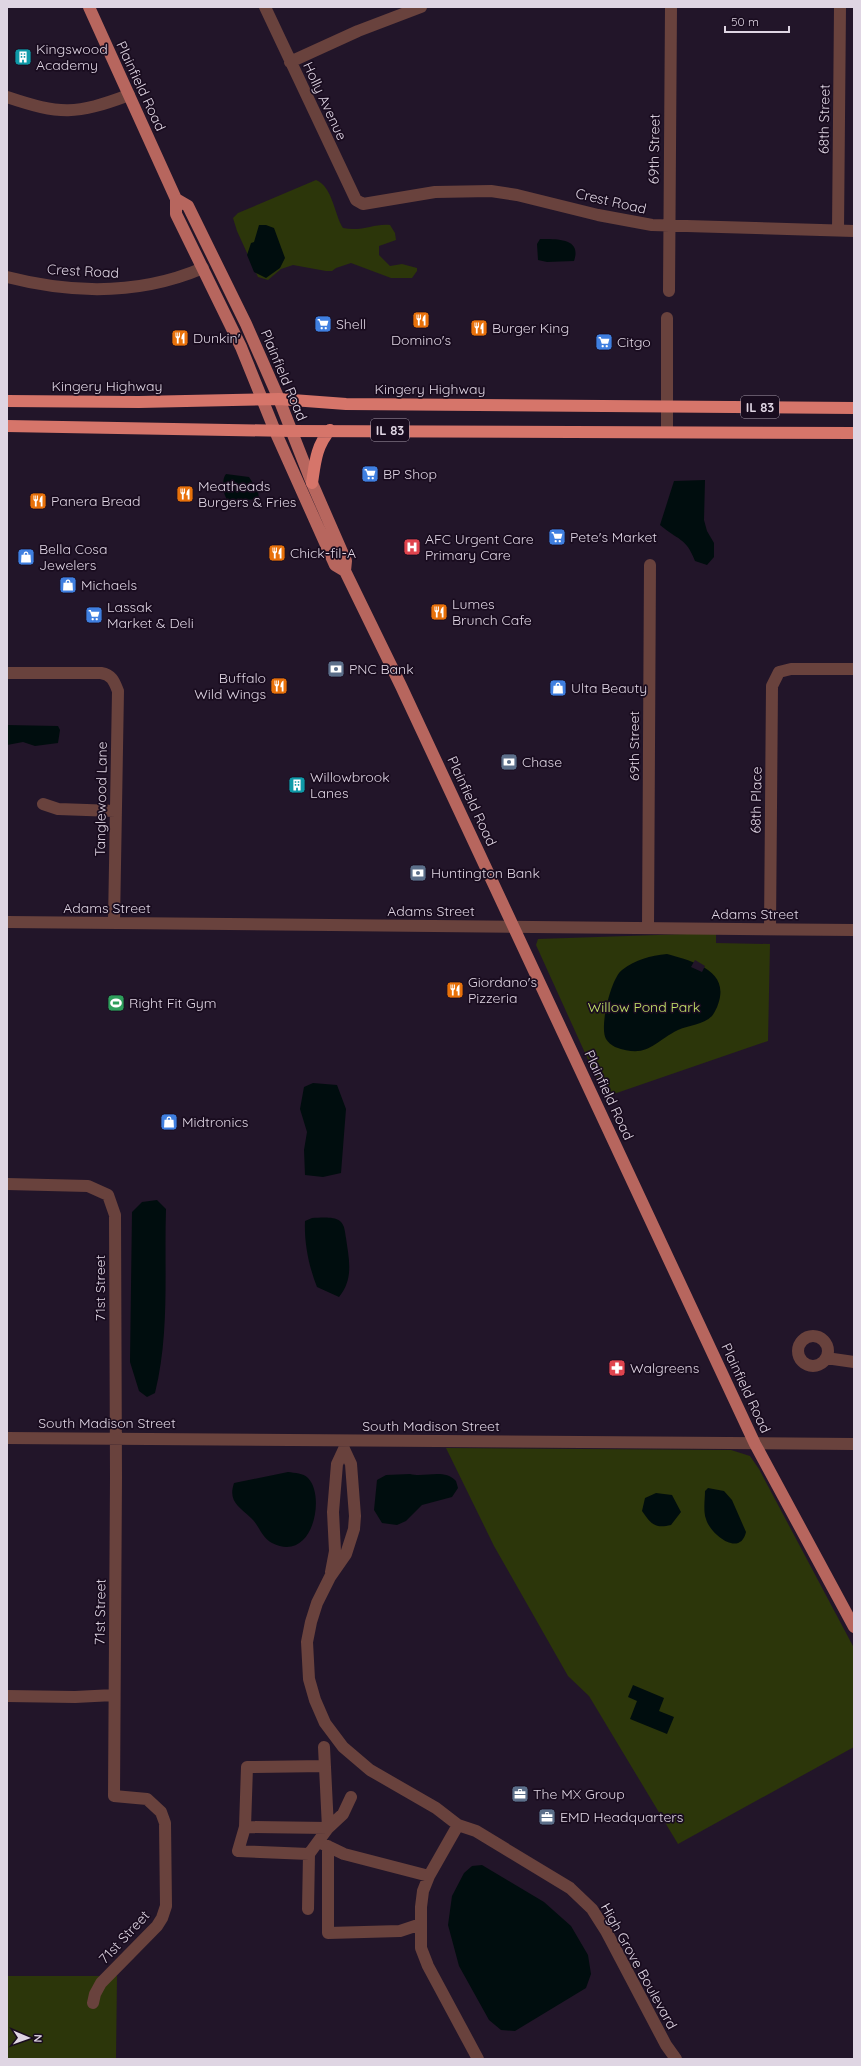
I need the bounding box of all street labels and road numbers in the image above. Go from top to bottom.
street label: Plainfield Road [112,38,170,134]
street label: Holly Avenue [299,59,351,143]
street label: 68th Street [814,84,834,154]
street label: 69th Street [644,114,664,184]
street label: Crest Road [574,184,648,218]
street label: Crest Road [47,260,119,282]
street label: Plainfield Road [257,327,311,423]
street label: Kingery Highway [52,377,162,395]
street label: Kingery Highway [375,380,485,398]
road number: IL 83 [741,396,779,418]
road number: IL 83 [371,419,409,441]
street label: 69th Street [625,711,643,781]
street label: Tanglewood Lane [91,741,111,857]
street label: Plainfield Road [443,753,501,849]
street label: 68th Place [746,766,766,834]
street label: Adams Street [63,899,151,917]
street label: Adams Street [387,902,475,920]
street label: Adams Street [711,905,799,923]
street label: Plainfield Road [580,1047,638,1143]
street label: 71st Street [91,1255,109,1321]
street label: Plainfield Road [717,1340,775,1436]
street label: South Madison Street [38,1414,176,1432]
street label: South Madison Street [362,1417,500,1435]
street label: 71st Street [90,1578,110,1645]
street label: High Grove Boulevard [597,1900,681,2032]
street label: 71st Street [95,1906,153,1967]

